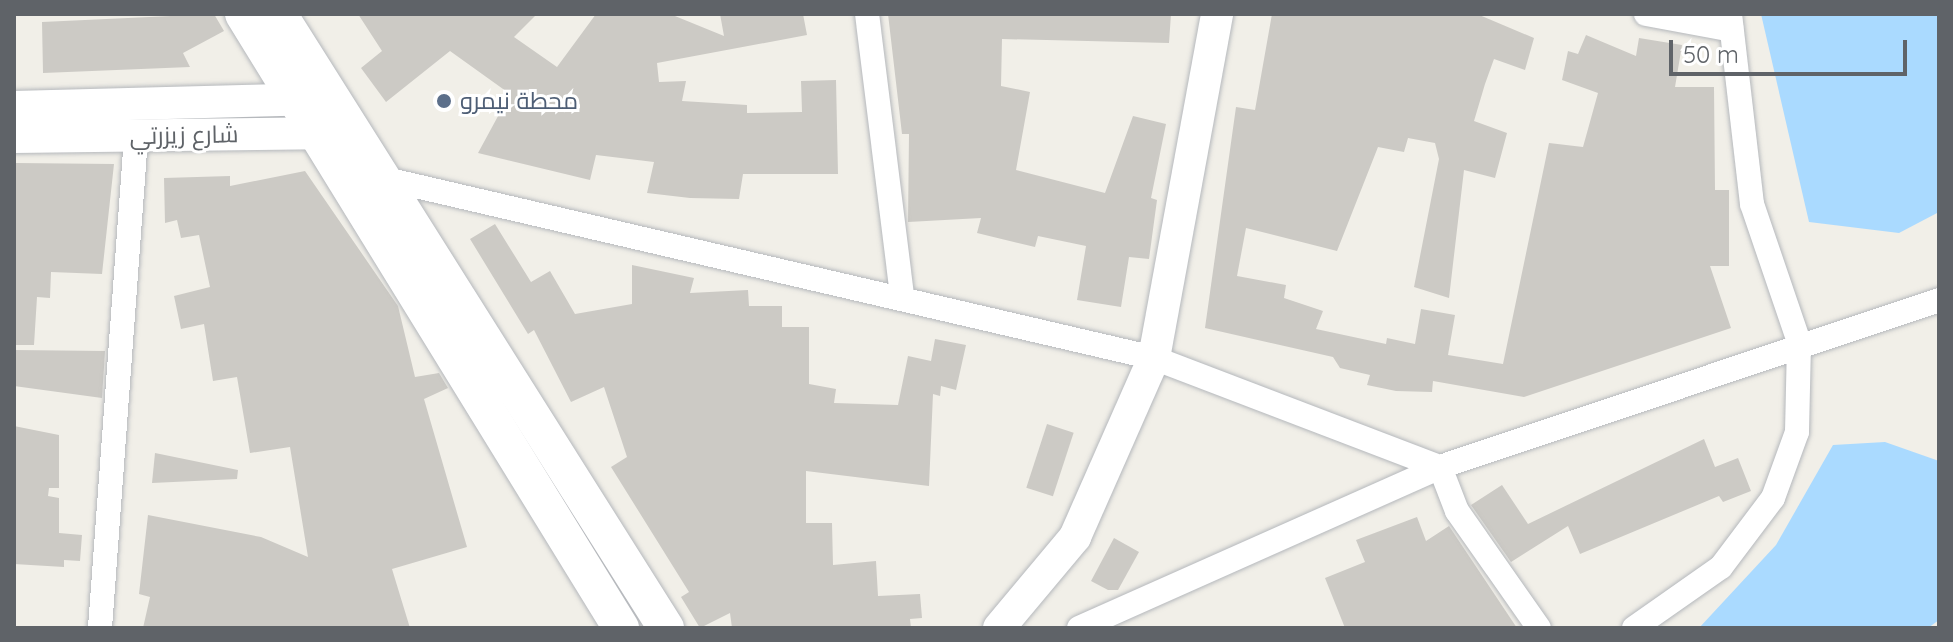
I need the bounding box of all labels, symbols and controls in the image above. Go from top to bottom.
scale bar [1673,24,1911,74]
text: 50 m [1683,39,1739,69]
place label: محطة نيمرو [460,87,578,115]
marker: محطة نيمرو [435,92,453,110]
street label: شارع زيزرتي [129,120,239,150]

